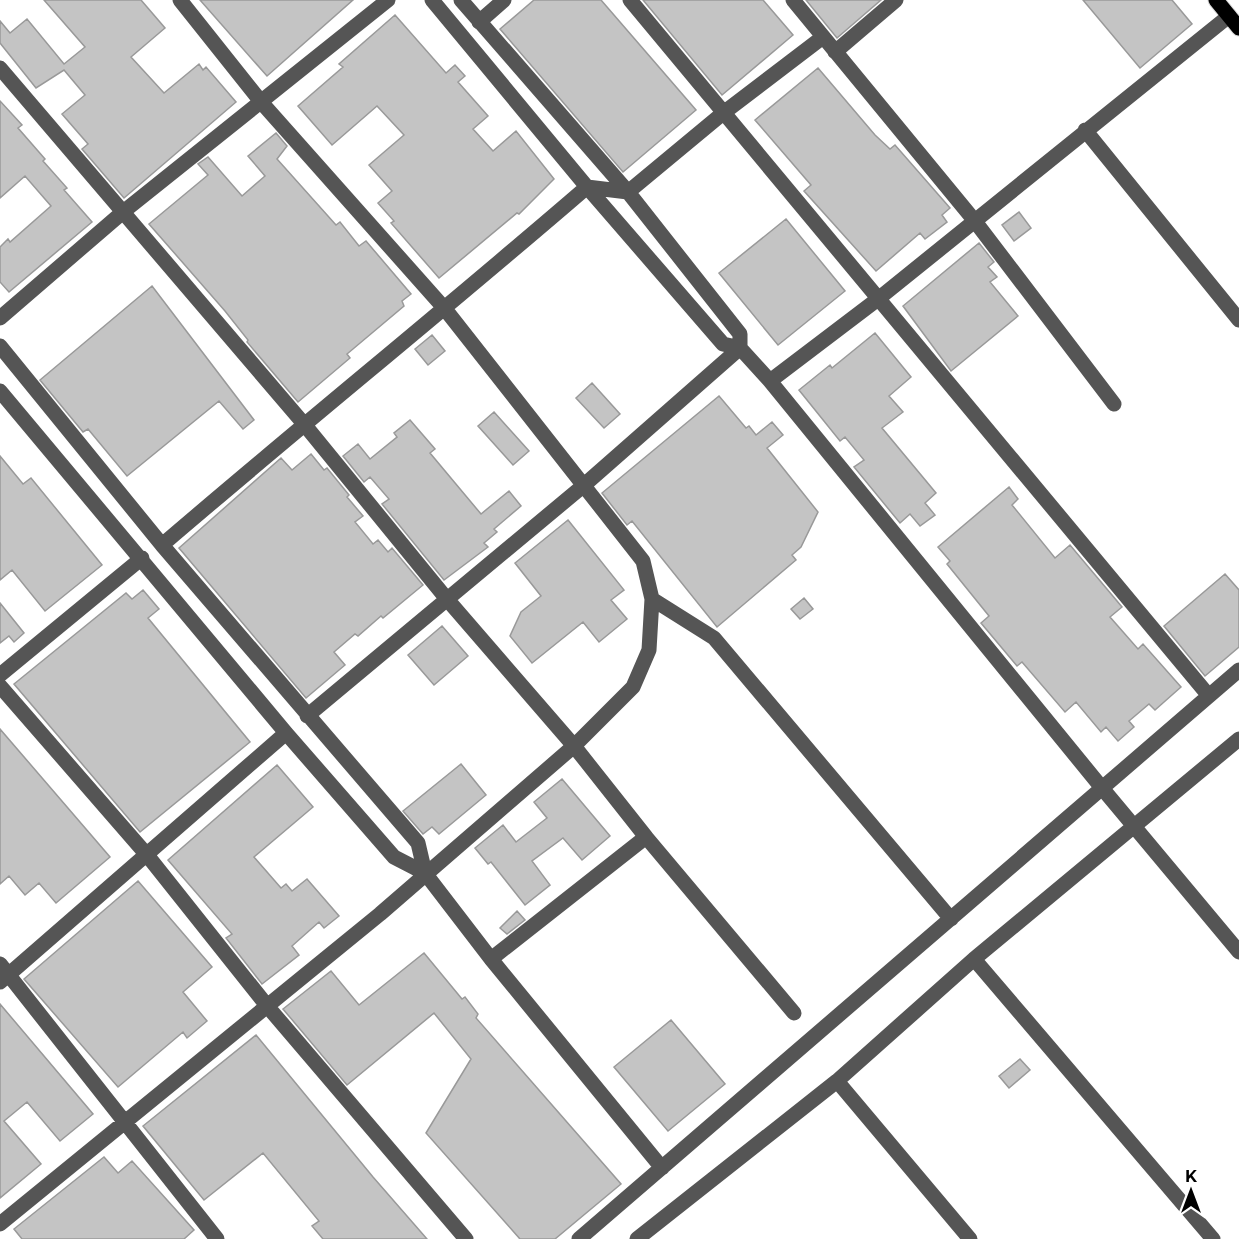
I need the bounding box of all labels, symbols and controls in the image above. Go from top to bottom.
north arrow [1161,1161,1221,1221]
text: K [1185,1167,1198,1186]

